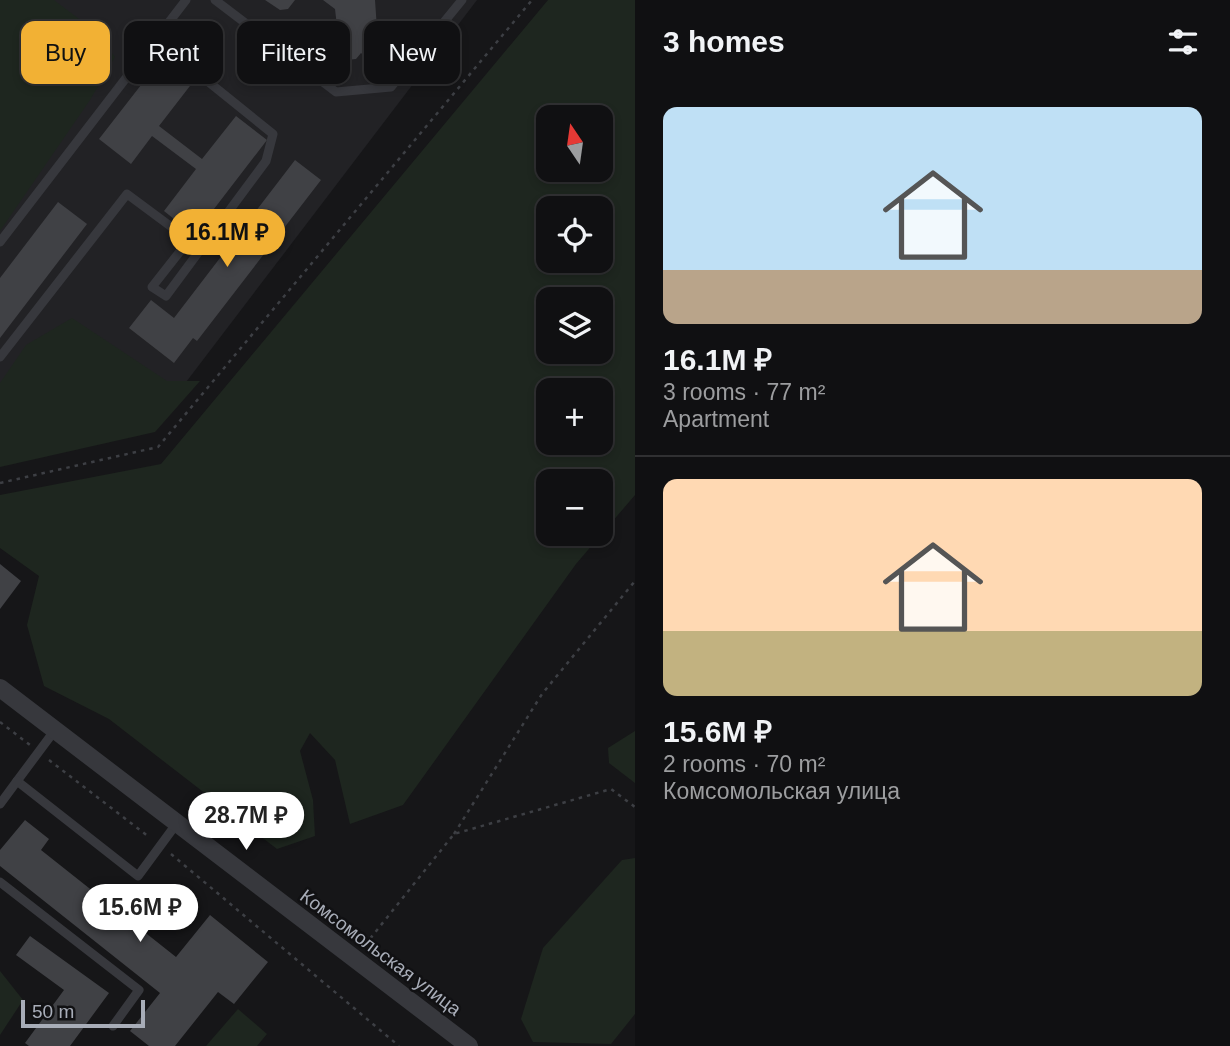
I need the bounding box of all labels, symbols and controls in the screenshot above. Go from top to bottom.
chip: Buy [21,21,110,84]
chip: Rent [124,21,223,84]
chip: Filters [237,21,350,84]
chip: New [364,21,460,84]
icon: filters [1164,23,1202,61]
text: 3 homes [663,25,785,58]
north arrow [536,105,612,182]
map controls [536,105,613,546]
icon: home [870,152,996,278]
button: locate [536,196,613,273]
pin: 16.1M ₽ [162,210,292,269]
text: 16.1M ₽ [185,219,269,245]
button: layers [536,287,613,364]
text: 16.1M ₽ [663,343,772,376]
button: + [536,378,613,455]
text: 3 rooms · 77 m² [663,379,825,405]
text: Apartment [663,406,769,432]
button: − [536,469,613,546]
icon: home [870,524,996,650]
text: 15.6M ₽ [663,715,772,748]
text: 2 rooms · 70 m² [663,751,825,777]
text: Комсомольская улица [663,778,900,804]
pin: 28.7M ₽ [181,792,311,852]
text: 28.7M ₽ [204,802,288,828]
pin: 15.6M ₽ [75,884,205,944]
street label: Комсомольская улица [296,885,466,1020]
text: 15.6M ₽ [98,894,182,920]
scale bar [21,997,145,1029]
text: 50 m [32,1001,74,1022]

